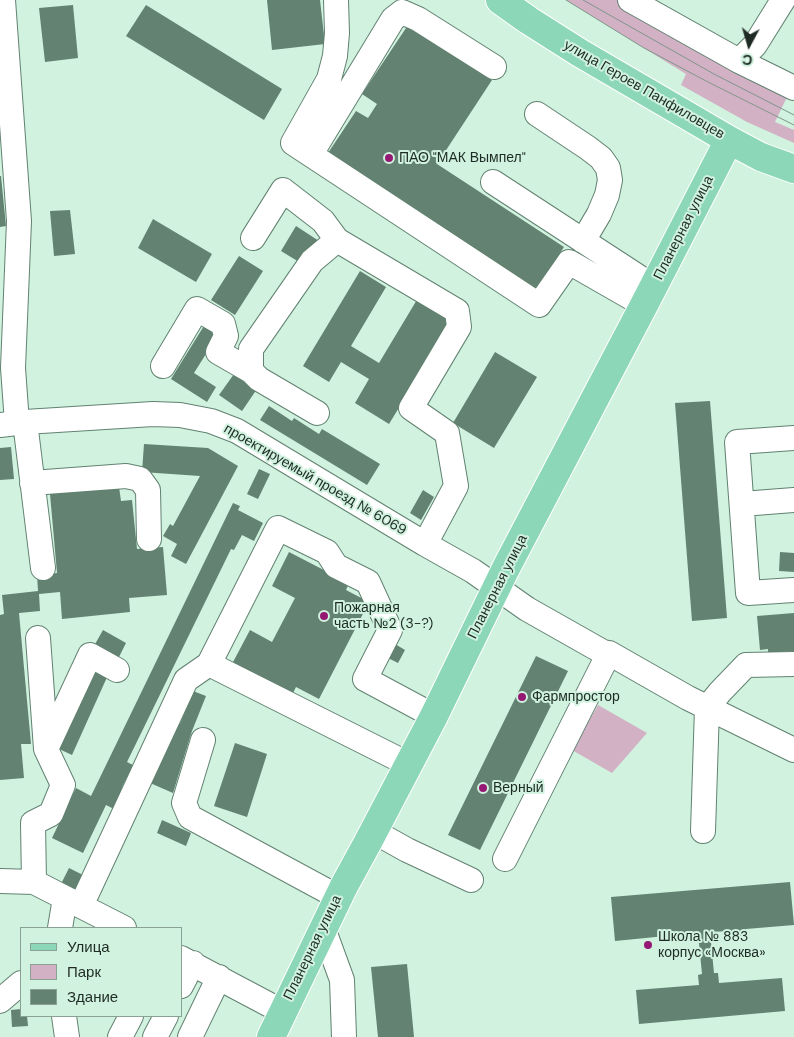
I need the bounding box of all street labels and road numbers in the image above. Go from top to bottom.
street label: улица Героев Панфиловцев [561,37,727,143]
street label: Планерная улица [650,173,718,283]
street label: проектируемый проезд № 6069 [221,421,409,539]
street label: Планерная улица [464,532,532,642]
street label: Планерная улица [280,893,346,1003]

